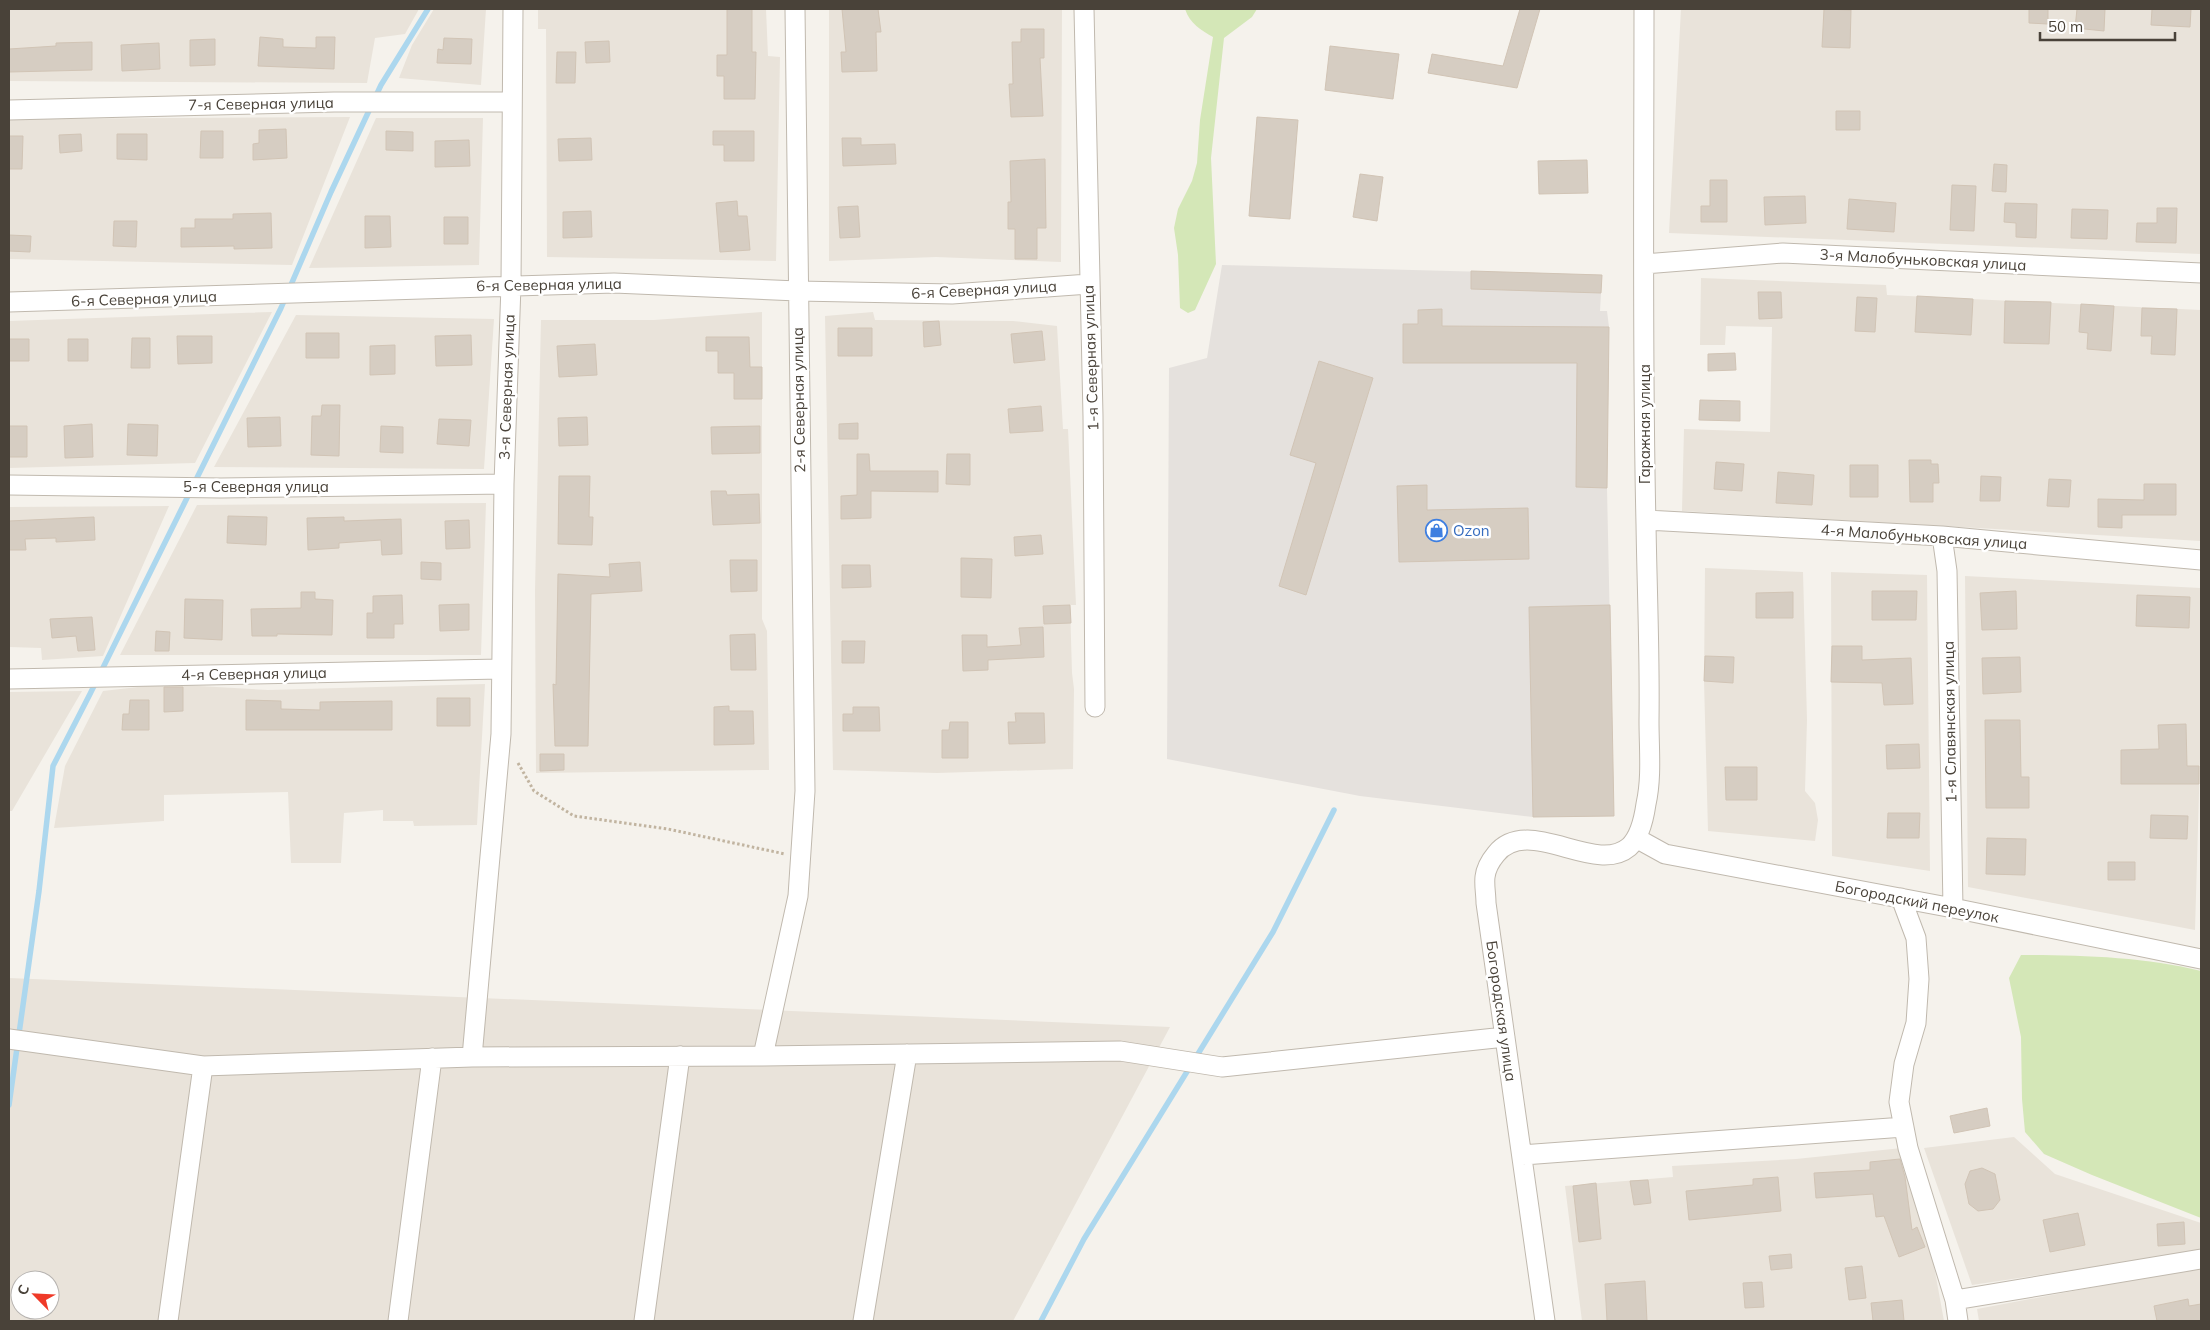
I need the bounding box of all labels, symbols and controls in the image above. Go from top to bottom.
scale bar [2040,10,2175,42]
text: 50 m [2048,17,2083,36]
street label: 7-я Северная улица [188,93,334,114]
street label: 3-я Малобуньковская улица [1819,245,2027,274]
street label: 6-я Северная улица [476,274,622,295]
street label: 6-я Северная улица [911,276,1057,303]
street label: 1-я Северная улица [1078,285,1103,431]
street label: 6-я Северная улица [71,286,217,311]
street label: 3-я Северная улица [494,314,519,460]
street label: 2-я Северная улица [788,327,809,473]
street label: Гаражная улица [1635,364,1654,484]
street label: 5-я Северная улица [183,477,329,496]
shop icon: Ozon [1425,519,1449,543]
street label: 4-я Малобуньковская улица [1820,520,2028,553]
place label: Ozon [1453,521,1490,540]
street label: 1-я Славянская улица [1939,641,1960,803]
street label: 4-я Северная улица [181,663,327,684]
street label: Богородский переулок [1834,876,2002,927]
street label: Богородская улица [1482,939,1521,1083]
north arrow [10,1270,60,1320]
text: С [13,1282,33,1298]

